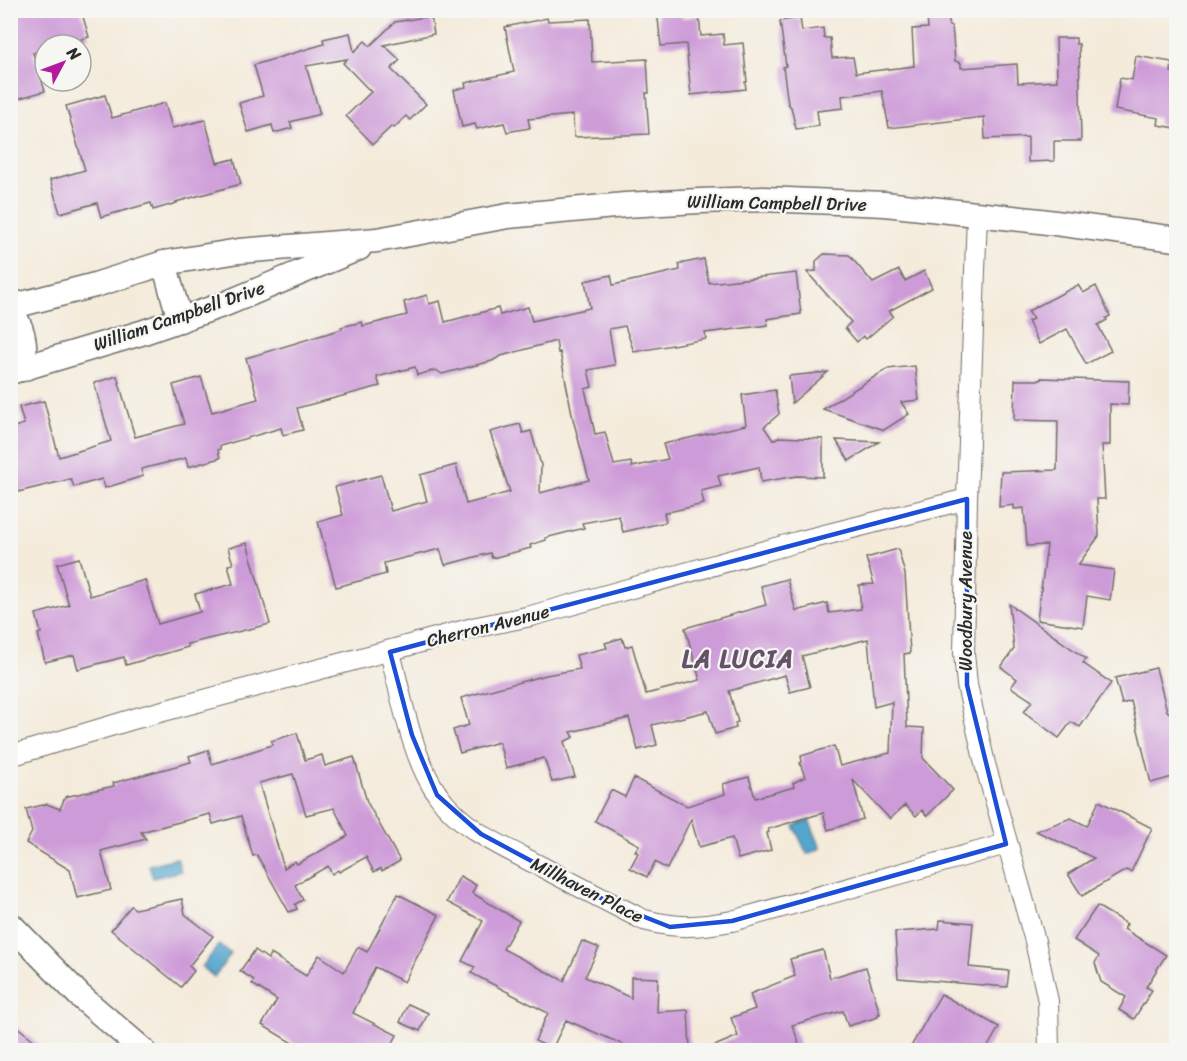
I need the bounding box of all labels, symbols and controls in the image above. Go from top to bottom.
north arrow [33,33,93,93]
text: N [59,39,89,68]
street label: William Campbell Drive [687,185,867,221]
street label: William Campbell Drive [89,272,269,360]
street label: Woodbury Avenue [950,531,982,671]
street label: Cherron Avenue [423,595,553,657]
district label: LA LUCIA [682,638,794,680]
street label: Millhaven Place [525,848,649,932]

